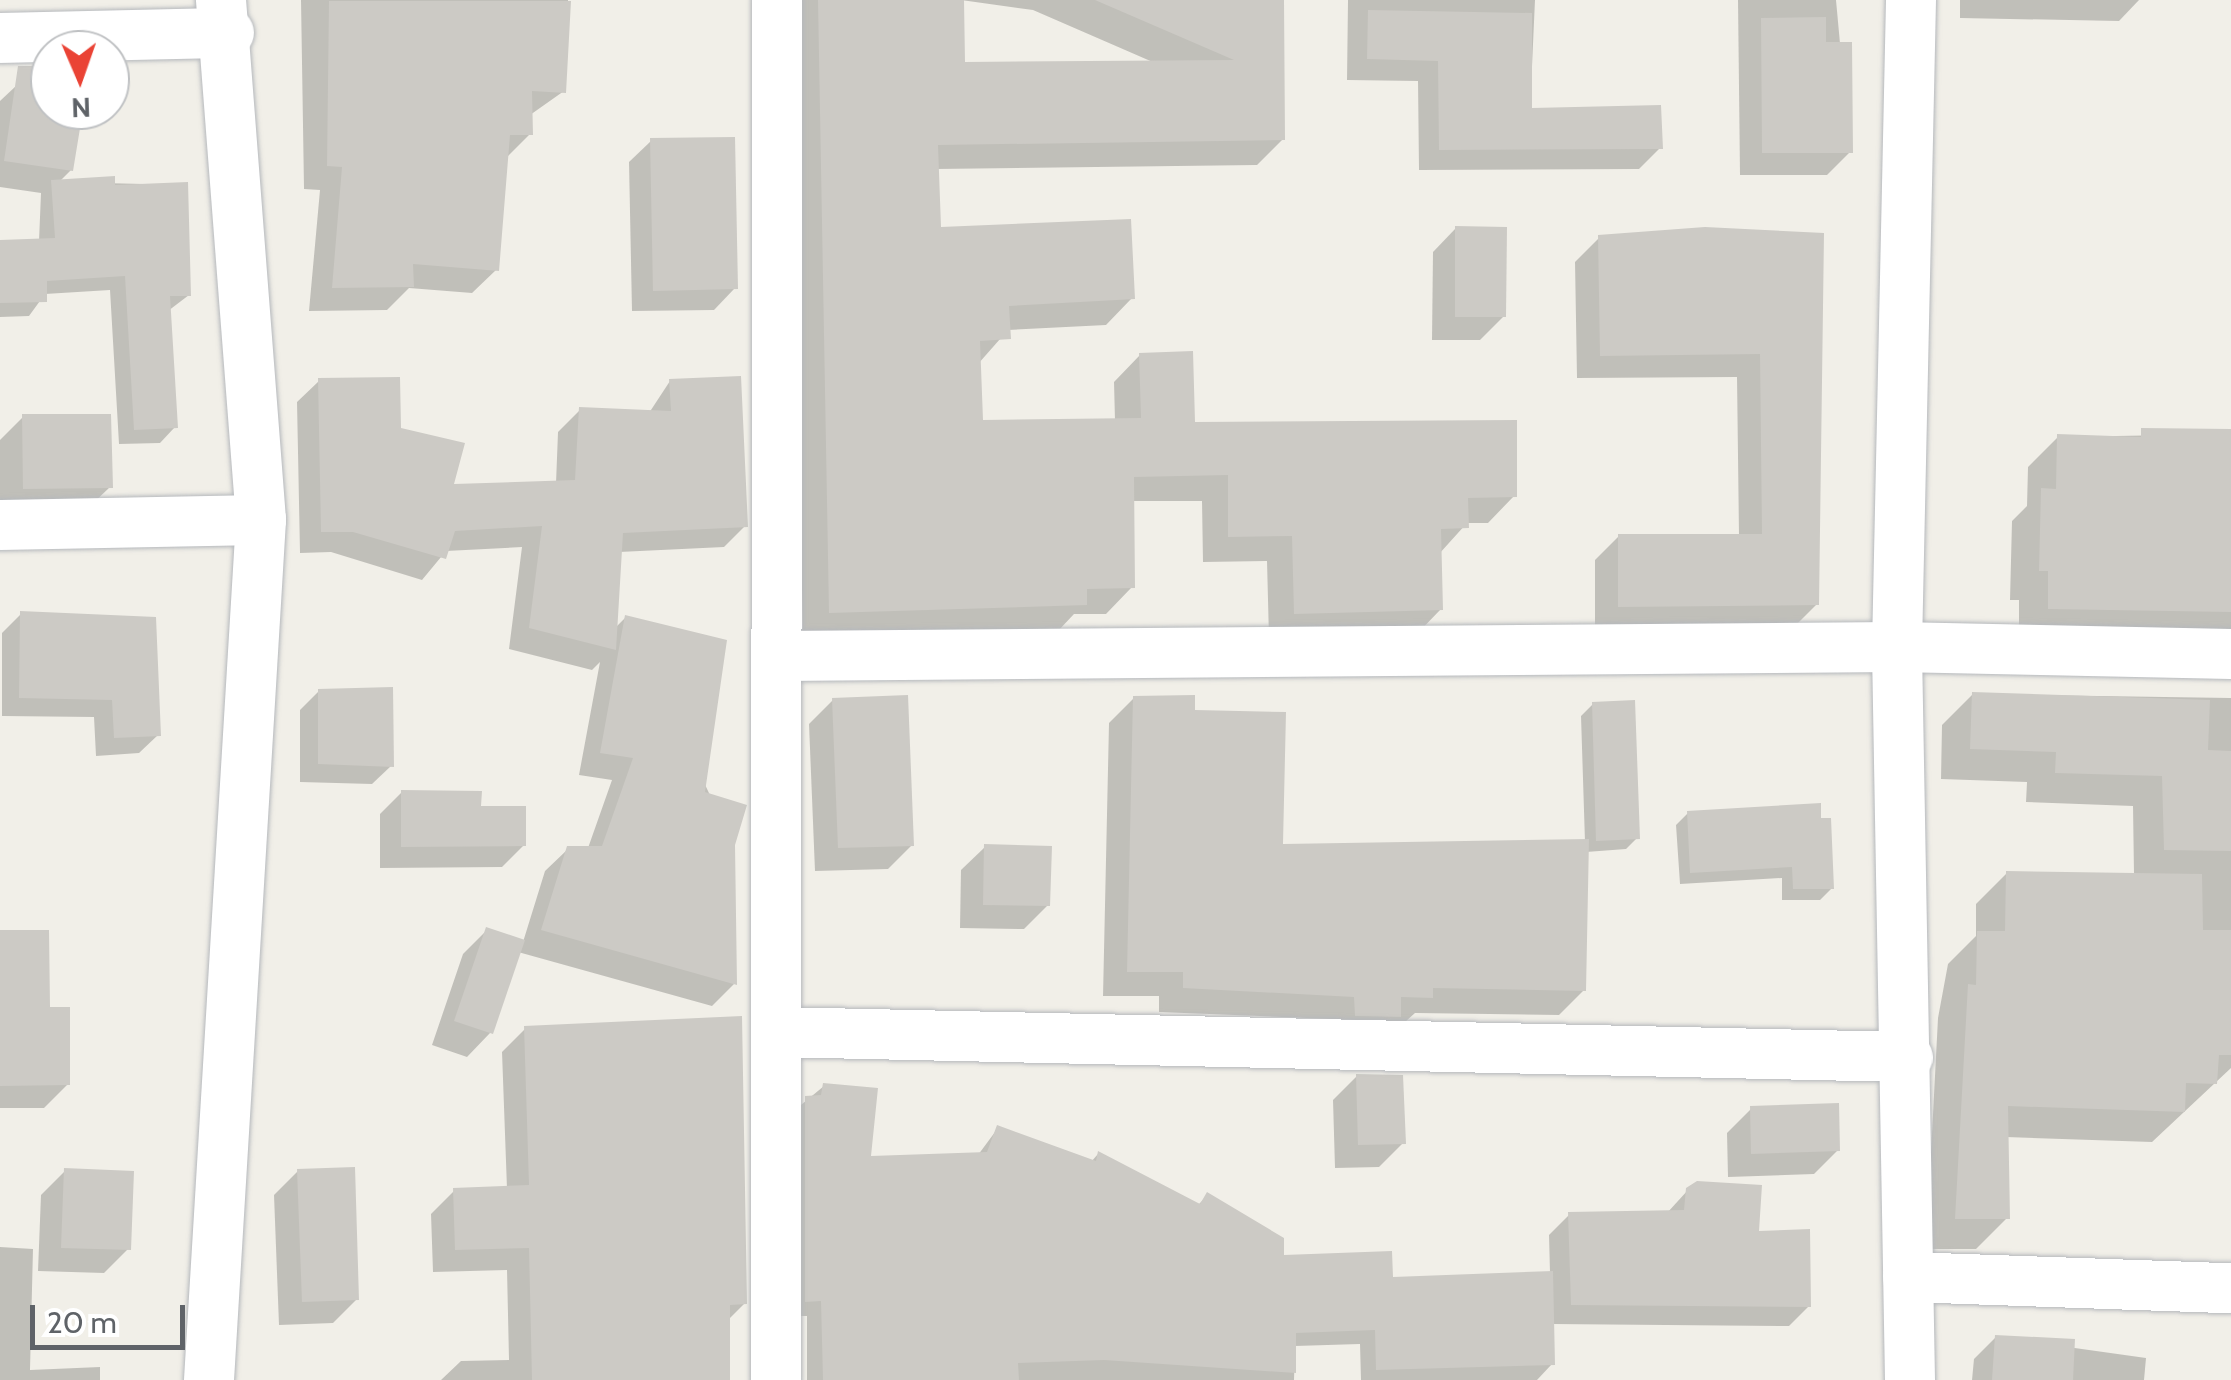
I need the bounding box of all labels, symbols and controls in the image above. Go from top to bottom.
north arrow [30,30,130,130]
text: N [70,91,91,125]
scale bar [35,1285,190,1347]
text: 20 m [47,1304,117,1341]

